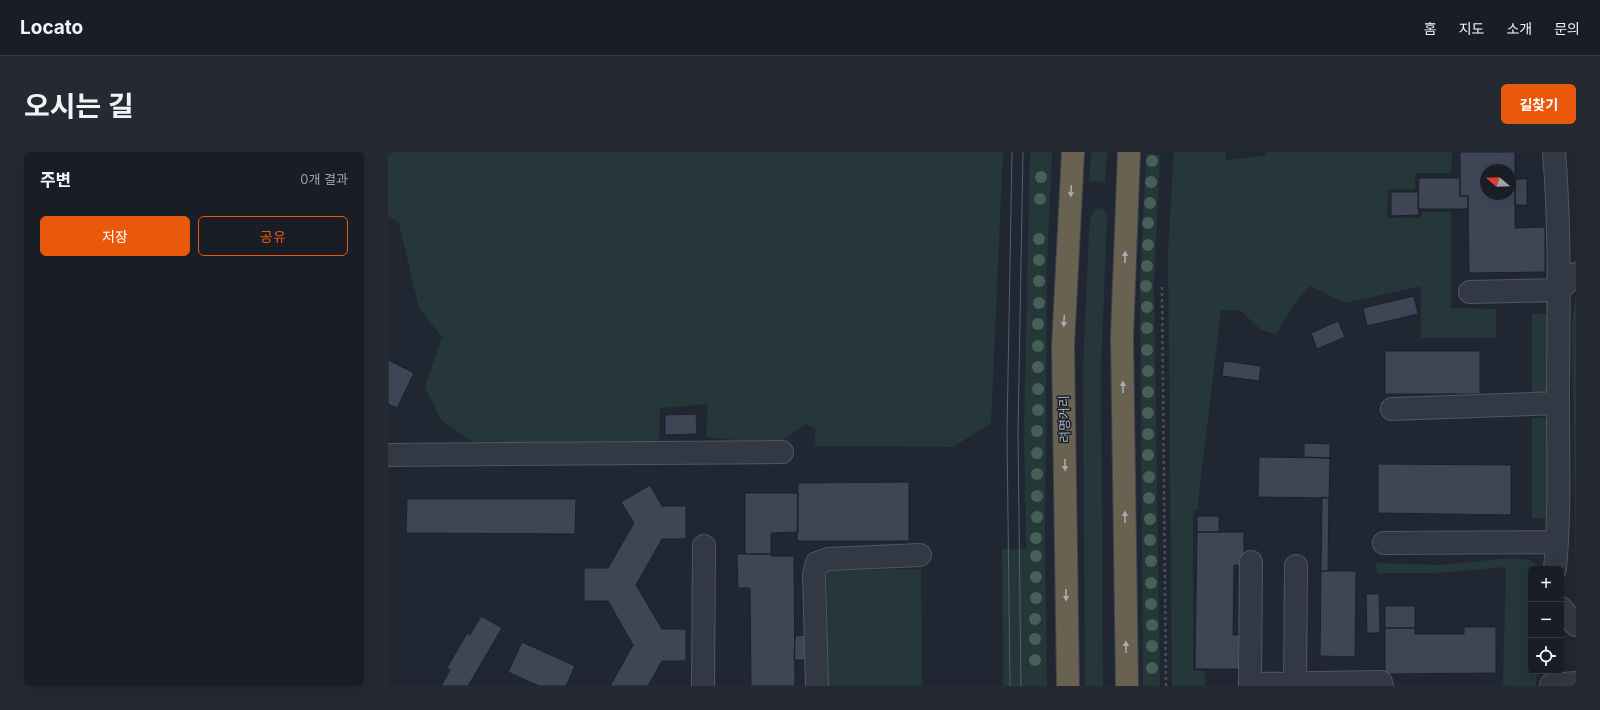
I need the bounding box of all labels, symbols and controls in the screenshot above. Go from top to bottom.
text: Locato [20,16,83,39]
text: 홈 [1424,20,1437,37]
text: 지도 [1459,20,1484,37]
text: 소개 [1506,20,1532,37]
text: 문의 [1554,20,1580,37]
button: 길찾기 [1501,84,1576,124]
text: 오시는 길 [24,89,134,123]
north arrow [1480,164,1516,200]
text: 주변 [40,170,71,190]
text: 0개 결과 [300,171,348,187]
one-way arrow [1068,185,1074,198]
button: 저장 [40,216,190,256]
button: 공유 [198,216,348,256]
one-way arrow [1122,250,1128,263]
one-way arrow [1061,315,1068,327]
one-way arrow [1120,380,1126,393]
street label: 려명거리 [1056,395,1072,443]
one-way arrow [1062,459,1068,472]
one-way arrow [1122,510,1128,523]
map controls [1528,566,1564,674]
button: + [1528,566,1564,602]
one-way arrow [1063,589,1069,602]
button: − [1528,602,1564,638]
button: locate [1528,638,1564,674]
one-way arrow [1123,641,1130,653]

